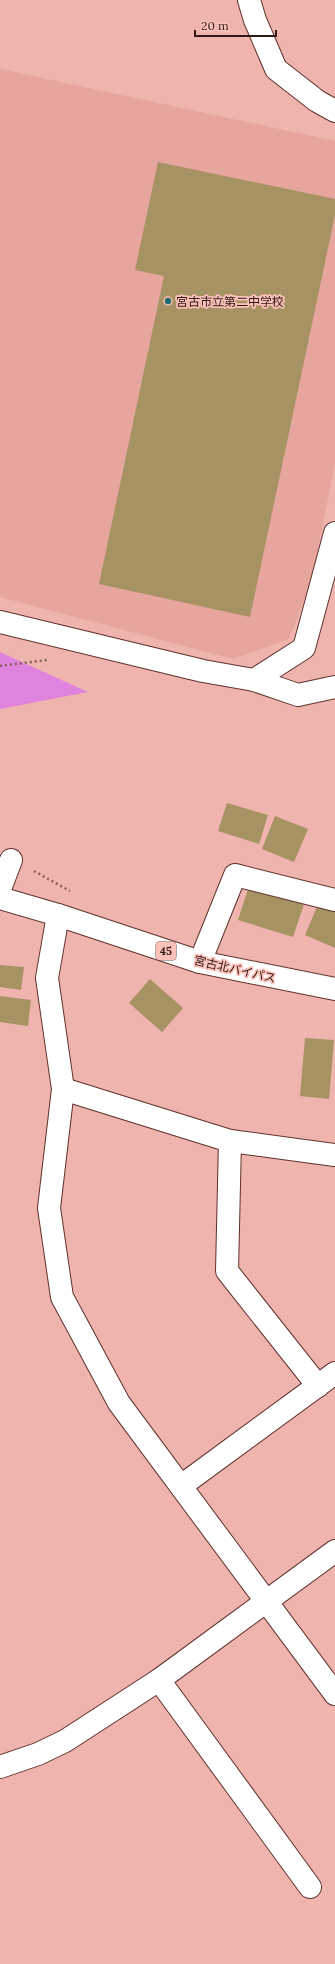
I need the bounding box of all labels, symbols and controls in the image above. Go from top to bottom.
scale bar [195,12,276,38]
text: 20 m [201,18,229,33]
place label: 宮古市立第二中学校 [176,294,284,309]
marker: 宮古市立第二中学校 [163,296,173,306]
road number: 45 [156,942,176,960]
street label: 宮古北バイパス [193,952,277,986]

